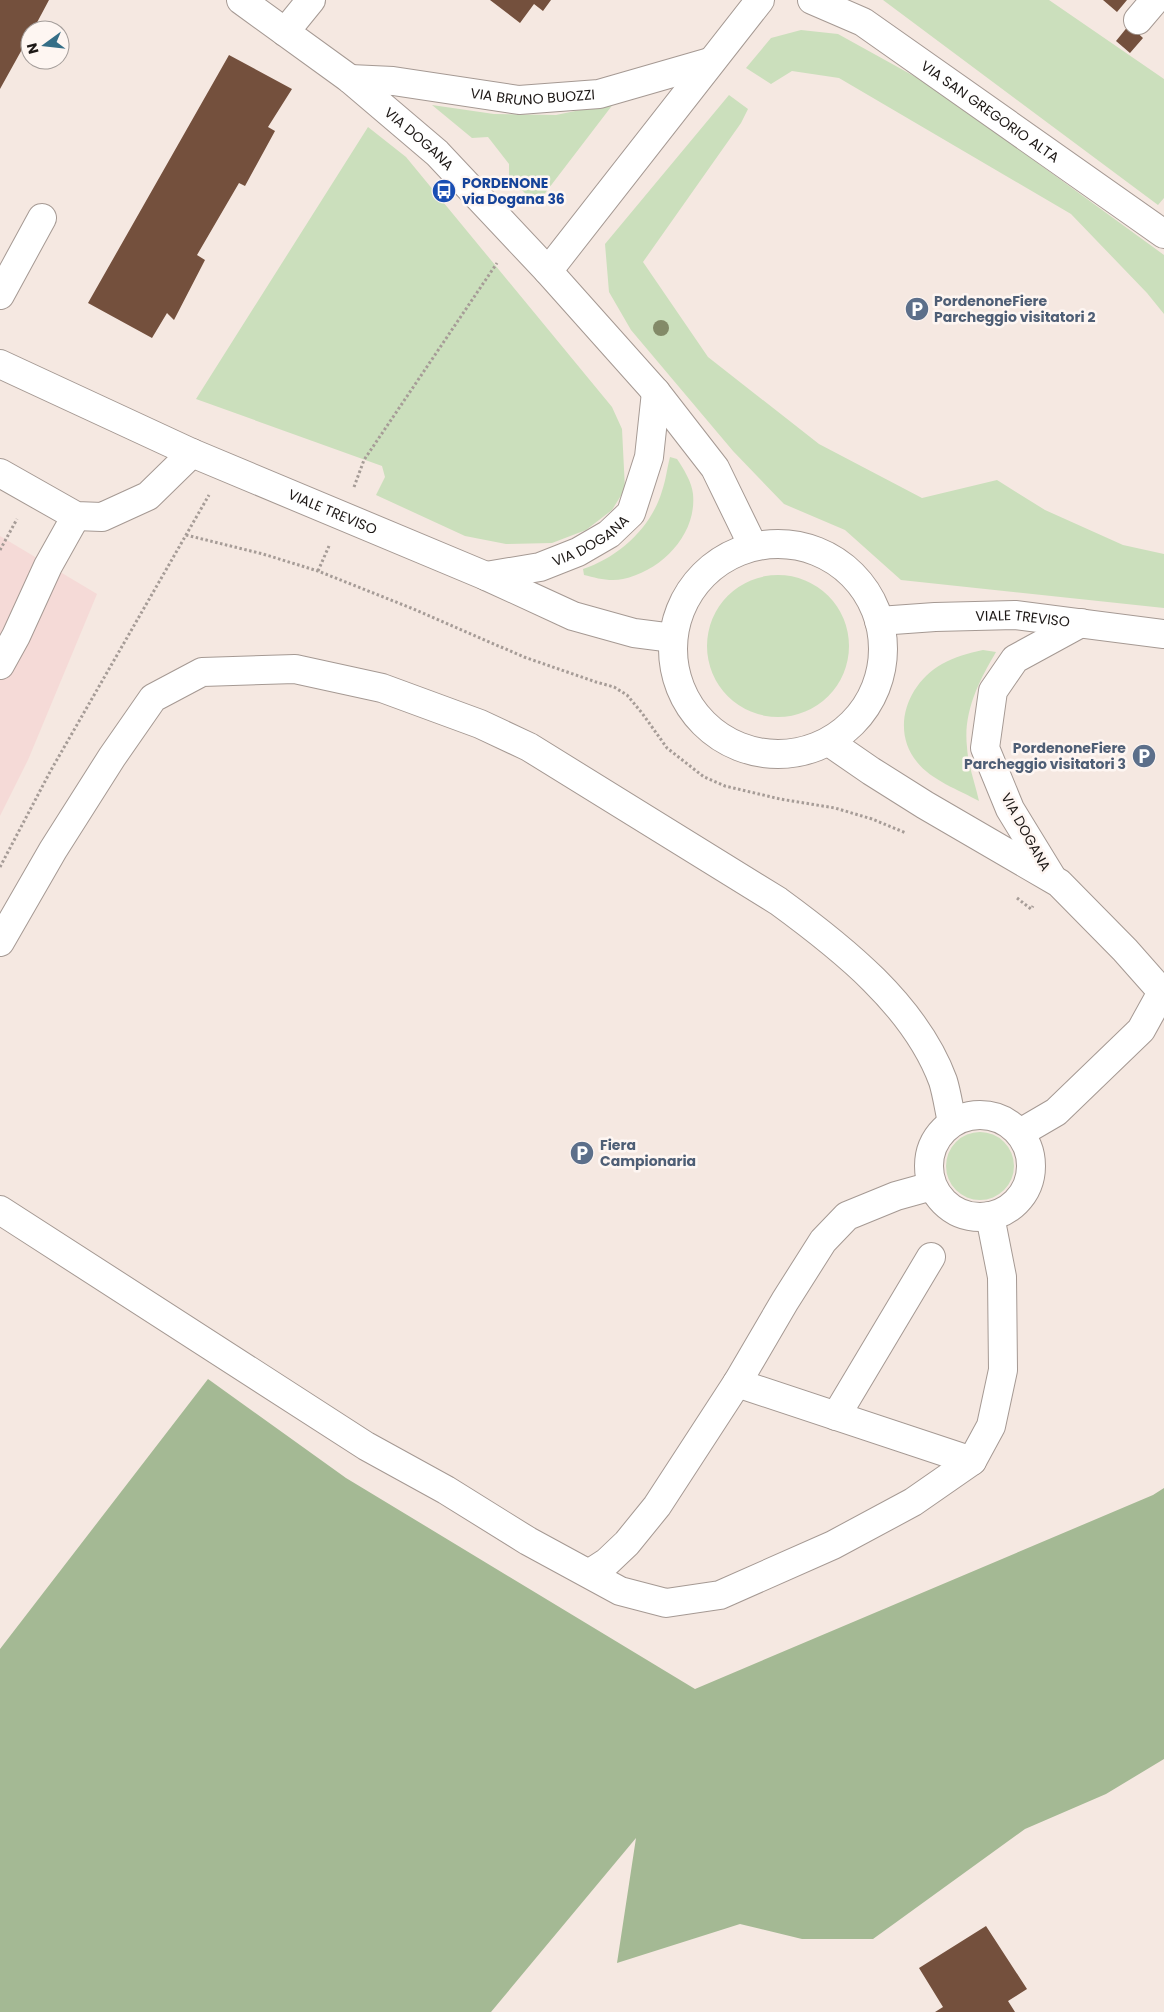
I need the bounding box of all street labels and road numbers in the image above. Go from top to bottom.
street label: VIA SAN GREGORIO ALTA [917,56,1063,167]
street label: VIA BRUNO BUOZZI [469,83,596,110]
street label: VIA DOGANA [380,103,458,175]
street label: VIALE TREVISO [285,484,380,539]
street label: VIA DOGANA [549,510,633,571]
street label: VIALE TREVISO [975,605,1071,632]
street label: VIA DOGANA [996,789,1056,875]

